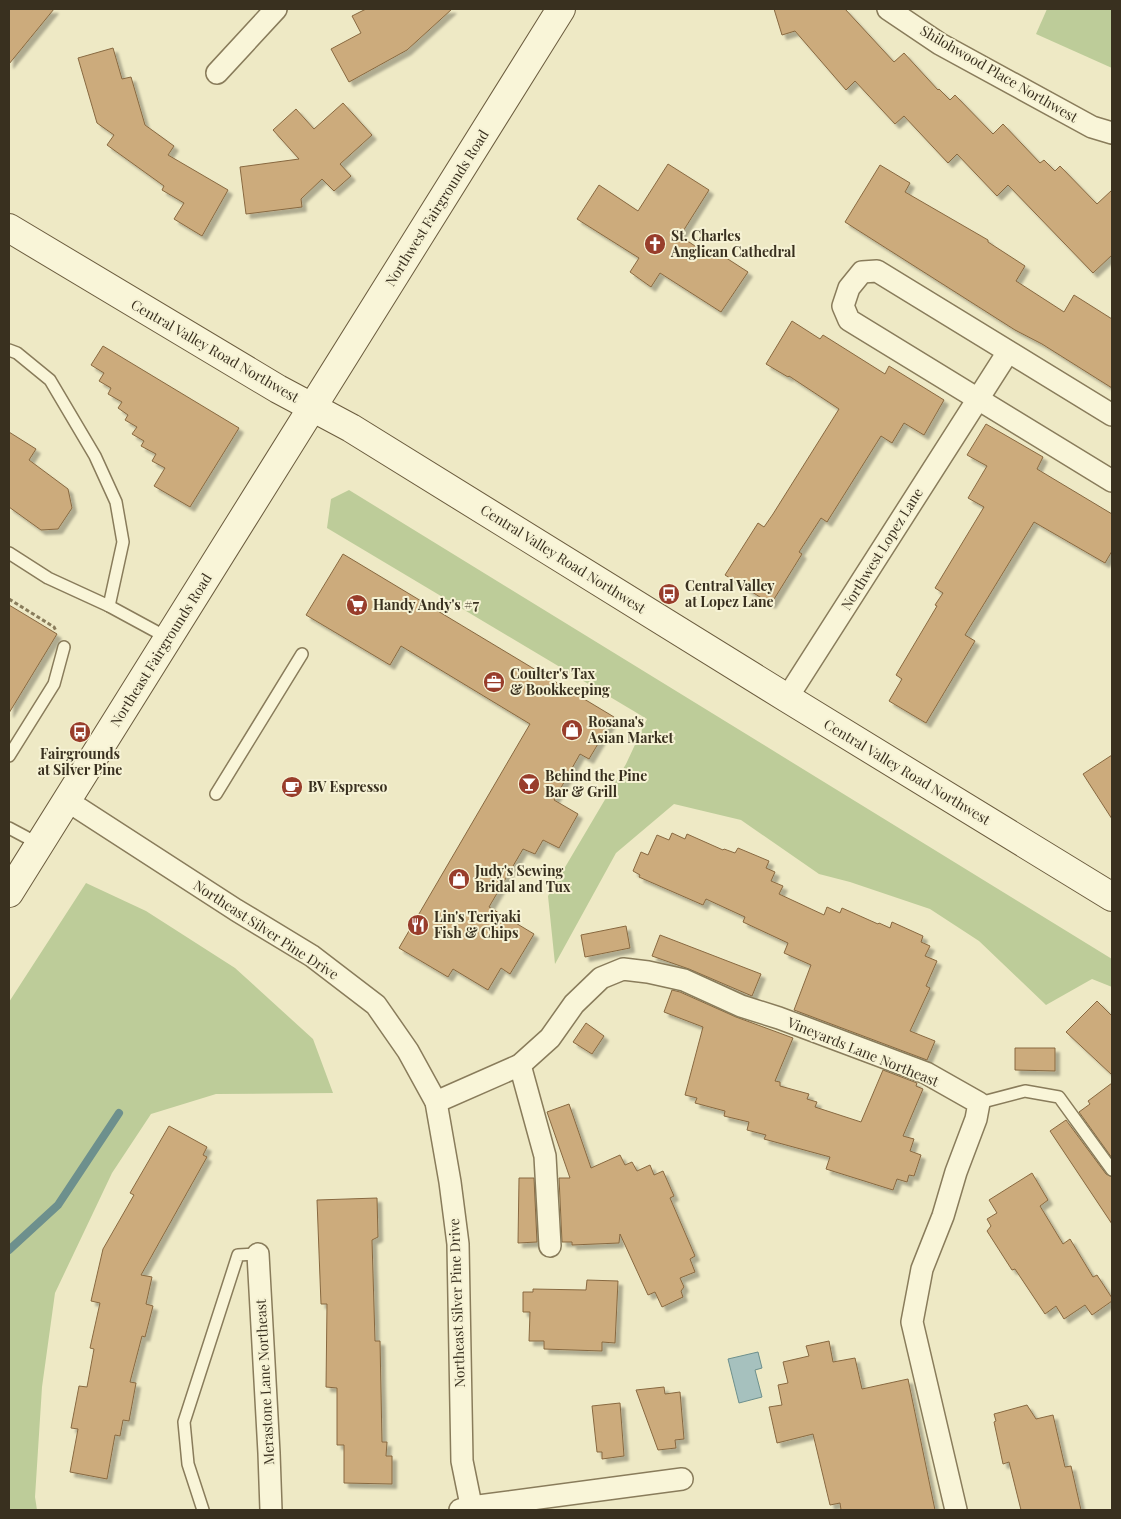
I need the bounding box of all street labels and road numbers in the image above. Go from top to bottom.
street label: Shilohwood Place Northwest [917,21,1082,127]
street label: Northwest Fairgrounds Road [381,126,493,290]
street label: Central Valley Road Northwest [128,295,304,407]
street label: Northwest Lopez Lane [836,484,927,613]
street label: Central Valley Road Northwest [477,500,650,618]
street label: Northeast Fairgrounds Road [105,569,216,730]
street label: Central Valley Road Northwest [820,714,995,829]
street label: Northeast Silver Pine Drive [190,875,343,984]
street label: Vineyards Lane Northeast [784,1012,943,1091]
street label: Northeast Silver Pine Drive [444,1218,469,1388]
street label: Merastone Lane Northeast [251,1298,278,1465]

